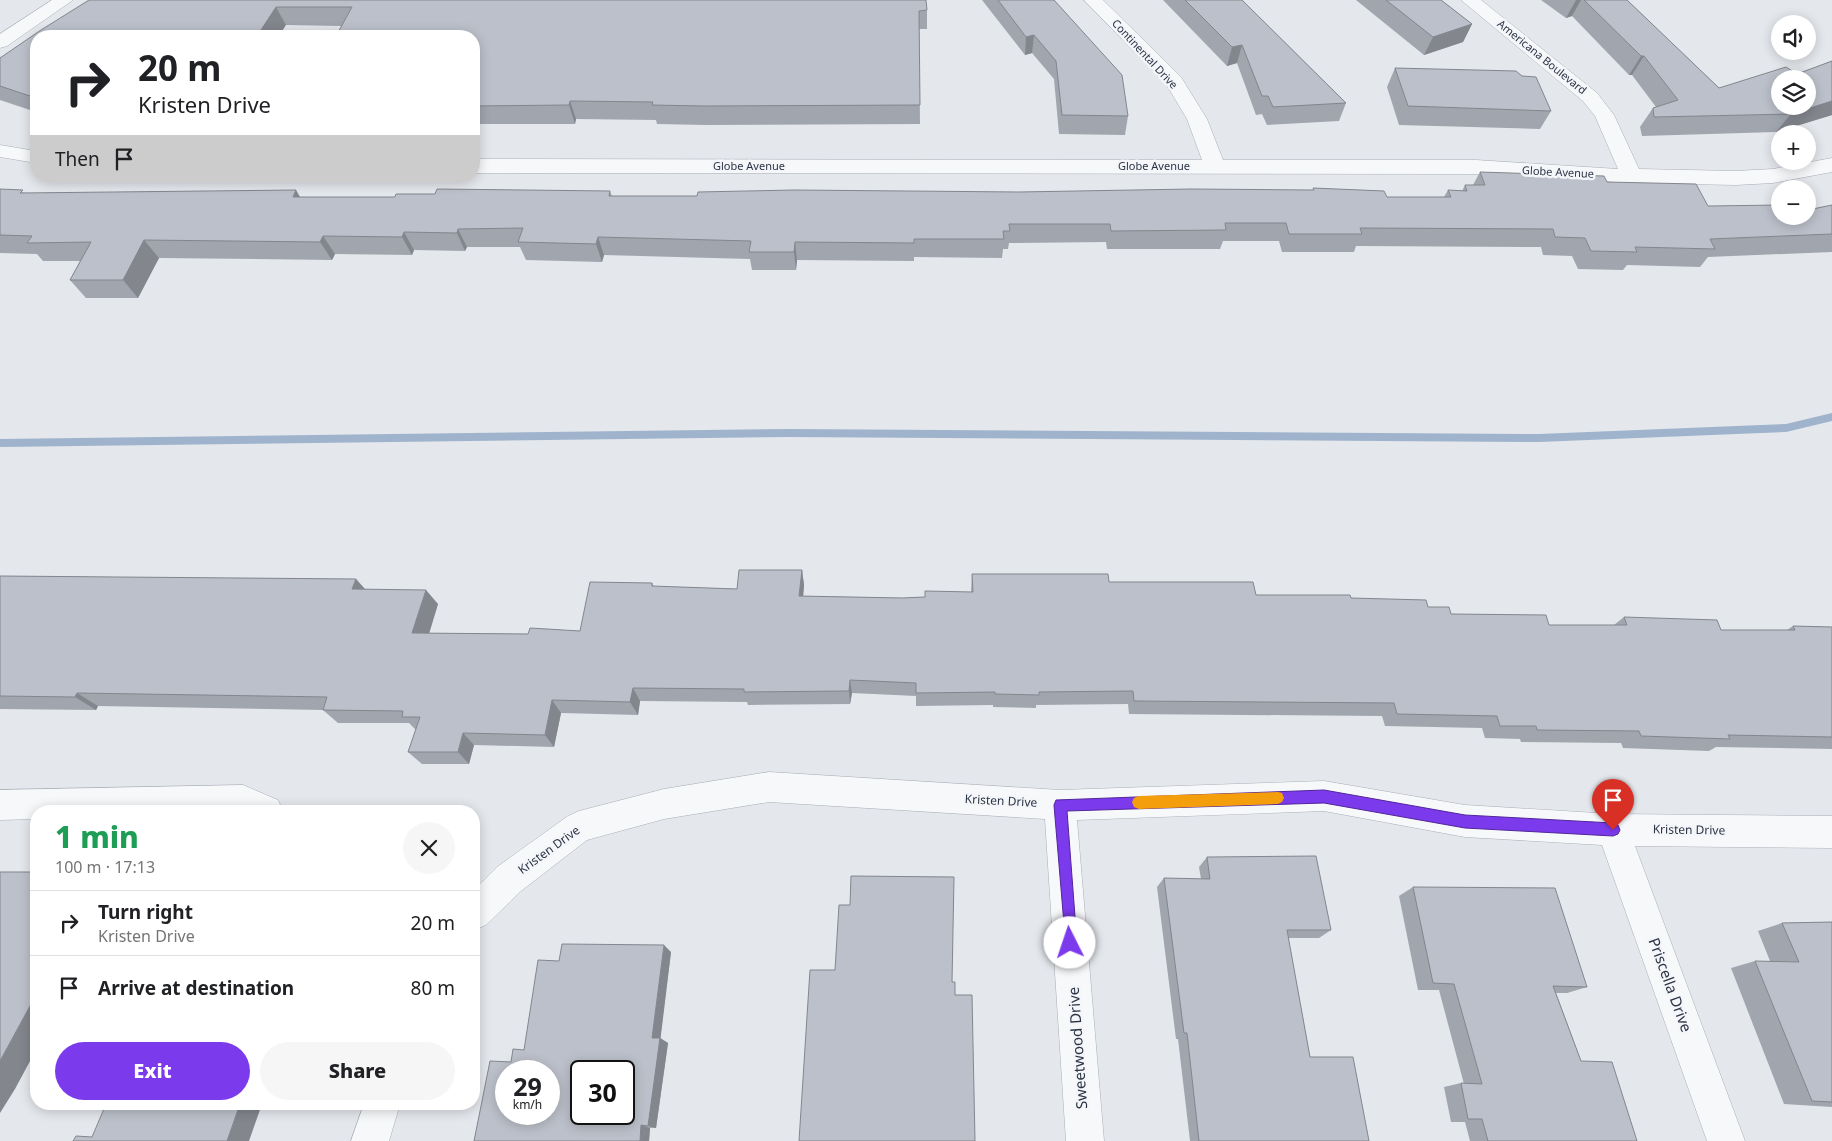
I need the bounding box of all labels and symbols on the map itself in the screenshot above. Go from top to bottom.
street label: Continental Drive [1109,16,1182,92]
street label: Americana Boulevard [1495,16,1590,97]
street label: Globe Avenue [713,158,785,173]
street label: Globe Avenue [1118,158,1190,173]
street label: Globe Avenue [1522,162,1594,181]
pin [1592,779,1634,830]
street label: Kristen Drive [964,790,1038,811]
street label: Kristen Drive [1653,820,1726,839]
street label: Kristen Drive [514,821,583,878]
position arrow [1043,916,1095,968]
street label: Priscella Drive [1645,935,1697,1035]
street label: Sweetwood Drive [1063,986,1091,1110]
speed limit sign: 30 [570,1060,635,1125]

